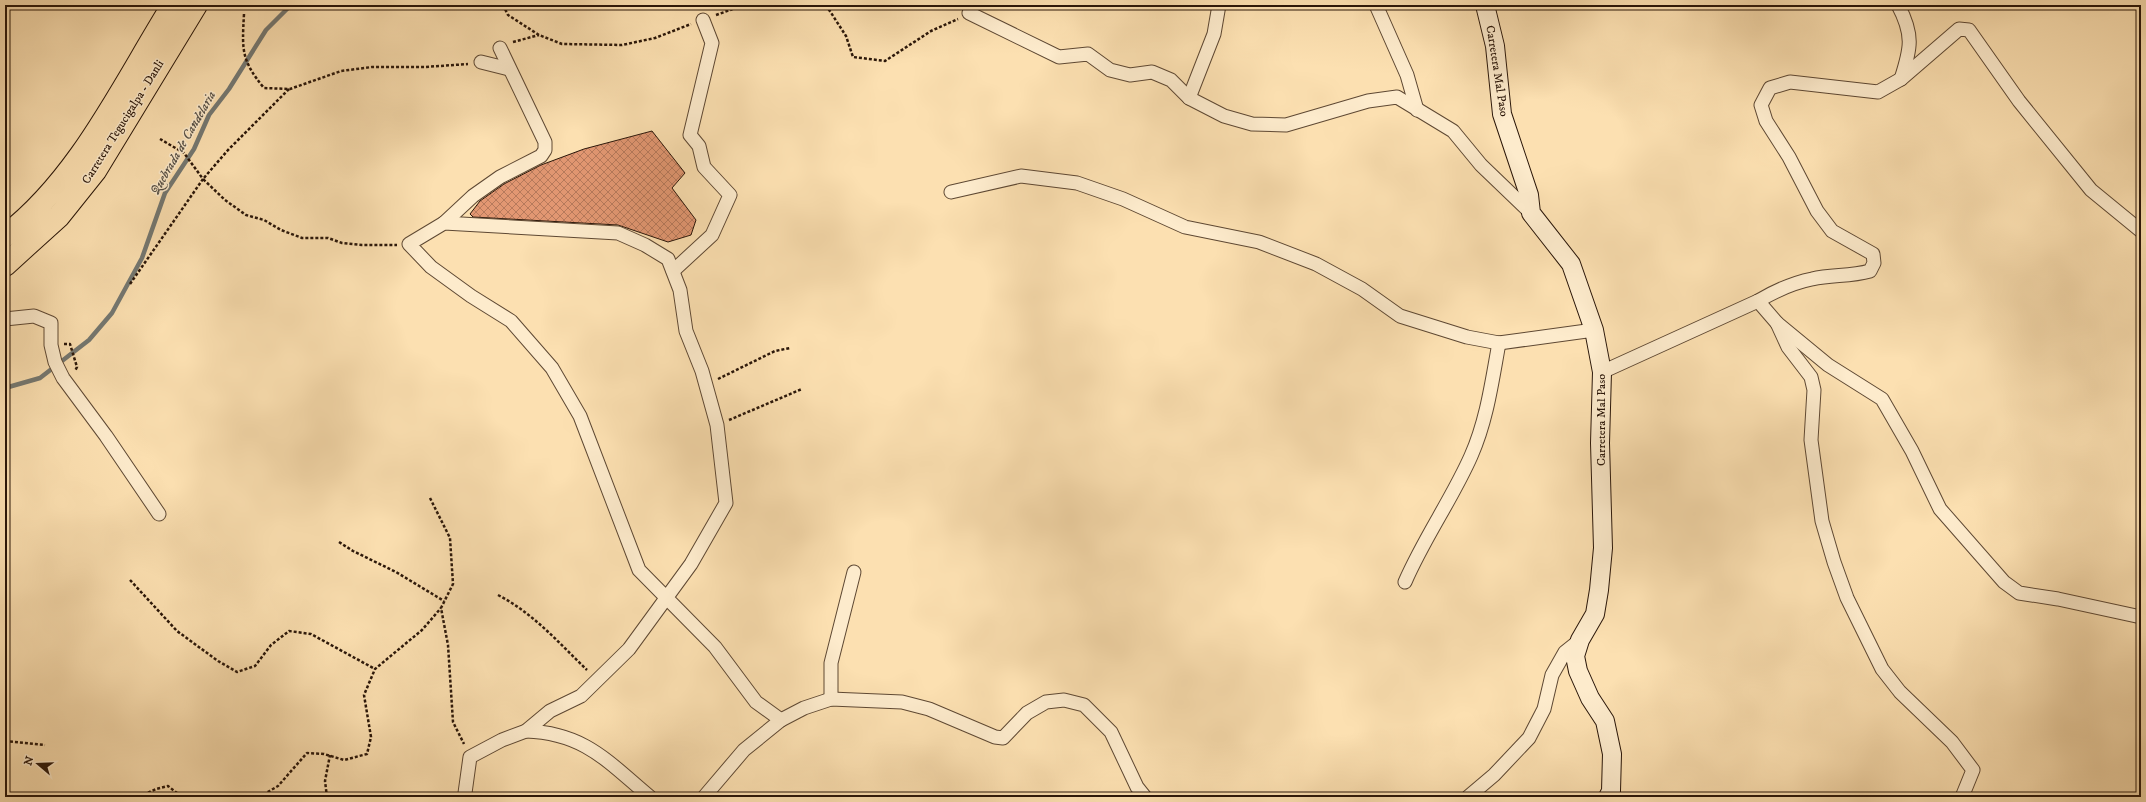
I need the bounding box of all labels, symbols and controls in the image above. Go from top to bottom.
street label: Carretera Mal Paso [1482,24,1512,118]
street label: Carretera Tegucigalpa - Danli [79,57,167,187]
water label: Quebrada de Candelaria [147,88,219,198]
street label: Carretera Mal Paso [1594,374,1609,466]
north arrow [18,744,58,784]
text: N [21,755,38,768]

